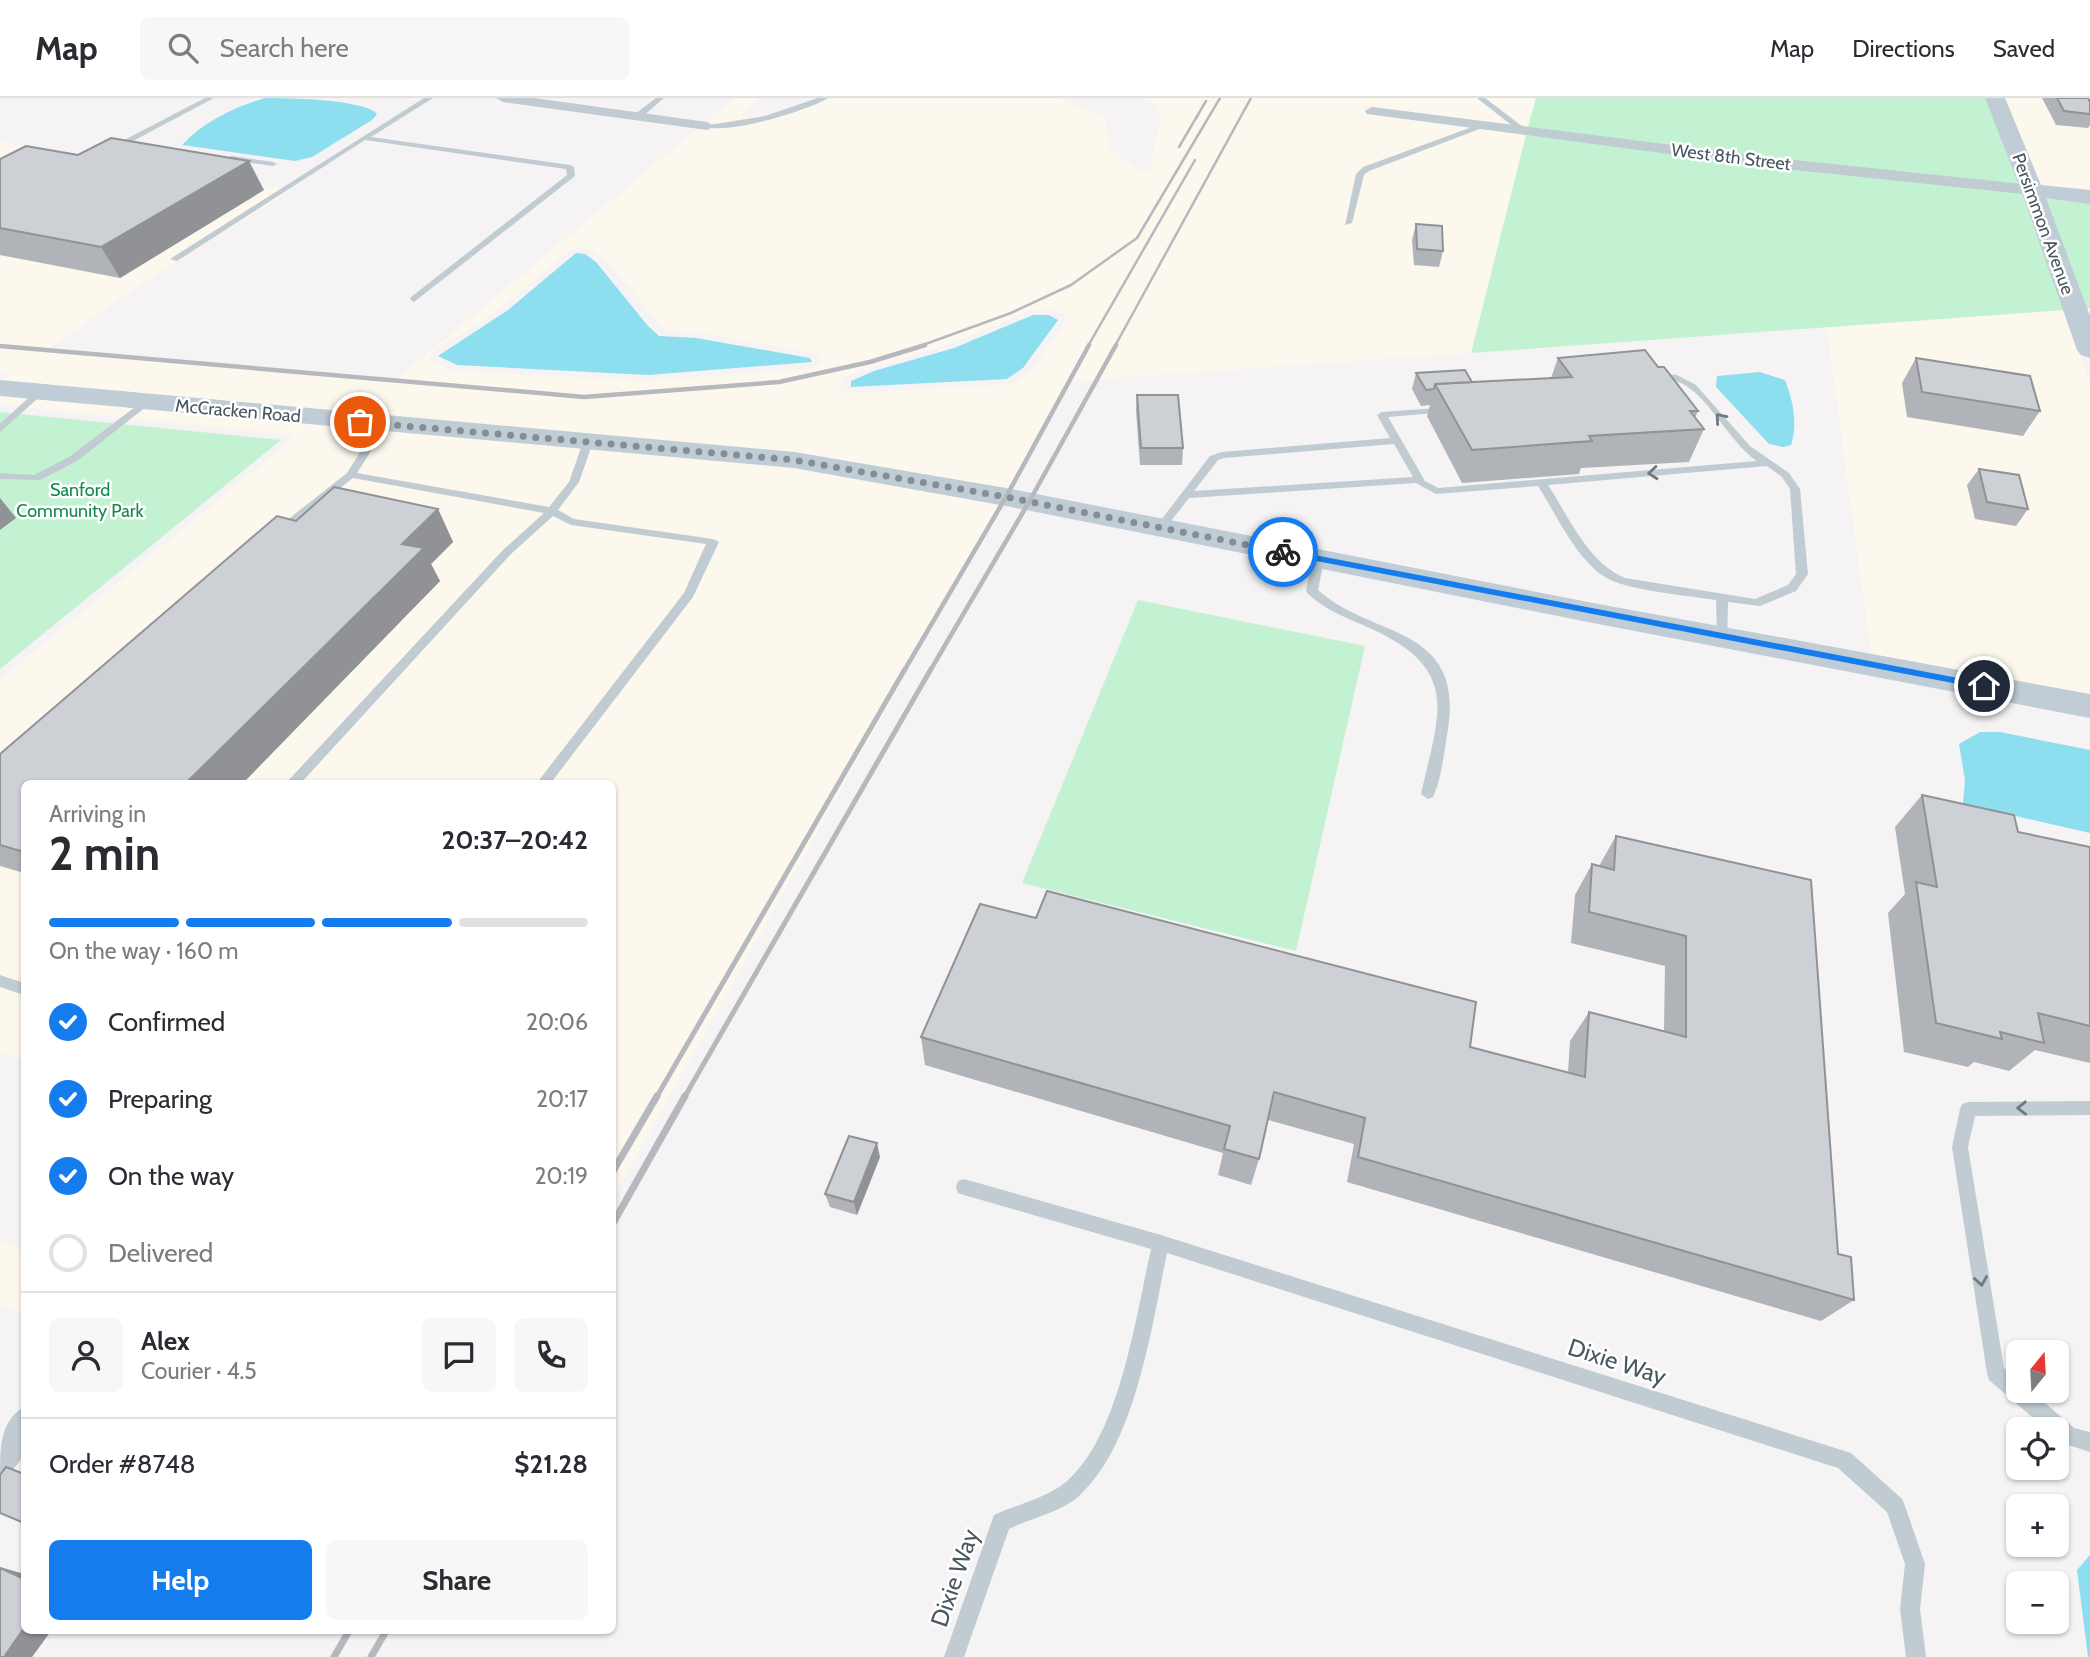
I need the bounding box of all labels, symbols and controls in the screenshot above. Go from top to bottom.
search box [140,17,630,80]
text: Map [35,28,98,68]
icon: search [164,29,202,67]
text: Search here [220,32,349,64]
text: Map [1770,34,1814,63]
text: Directions [1852,34,1955,63]
text: Saved [1993,34,2055,63]
street label: West 8th Street [1670,139,1792,175]
street label: Persimmon Avenue [2007,150,2079,298]
pin [330,392,390,452]
street label: McCracken Road [174,395,302,427]
icon: bag [341,403,379,441]
one-way arrow [1716,413,1728,426]
one-way arrow [1647,465,1658,480]
park label: Sanford Community Park [16,479,145,522]
courier [1248,517,1318,587]
icon: bike [1264,533,1302,571]
pin [1954,656,2014,716]
icon: home [1965,667,2003,705]
text: Arriving in [49,800,146,828]
text: 20:37–20:42 [441,824,588,856]
text: 2 min [49,826,160,882]
text: On the way · 160 m [49,937,238,965]
icon: check [49,1003,87,1041]
text: Confirmed [108,1006,225,1038]
text: 20:06 [526,1008,588,1036]
icon: check [49,1080,87,1118]
text: Preparing [108,1083,212,1115]
text: 20:17 [536,1085,588,1113]
one-way arrow [2016,1100,2027,1116]
icon: check [49,1157,87,1195]
text: On the way [108,1160,234,1192]
text: 20:19 [535,1162,588,1190]
text: Delivered [108,1237,213,1269]
one-way arrow [1973,1275,1988,1287]
button: person [49,1318,123,1392]
button: chat [422,1318,496,1392]
button: phone [514,1318,588,1392]
text: Alex [141,1325,190,1357]
street label: Dixie Way [1564,1332,1670,1391]
north arrow [2006,1340,2068,1404]
map controls [2006,1340,2069,1634]
text: Courier · 4.5 [141,1357,257,1385]
button: locate [2006,1417,2069,1480]
text: Order #8748 [49,1448,196,1480]
text: $21.28 [514,1448,588,1480]
button: + [2006,1494,2069,1557]
street label: Dixie Way [924,1525,985,1631]
button: Help [49,1540,312,1620]
button: Share [326,1540,588,1620]
button: − [2006,1571,2069,1634]

